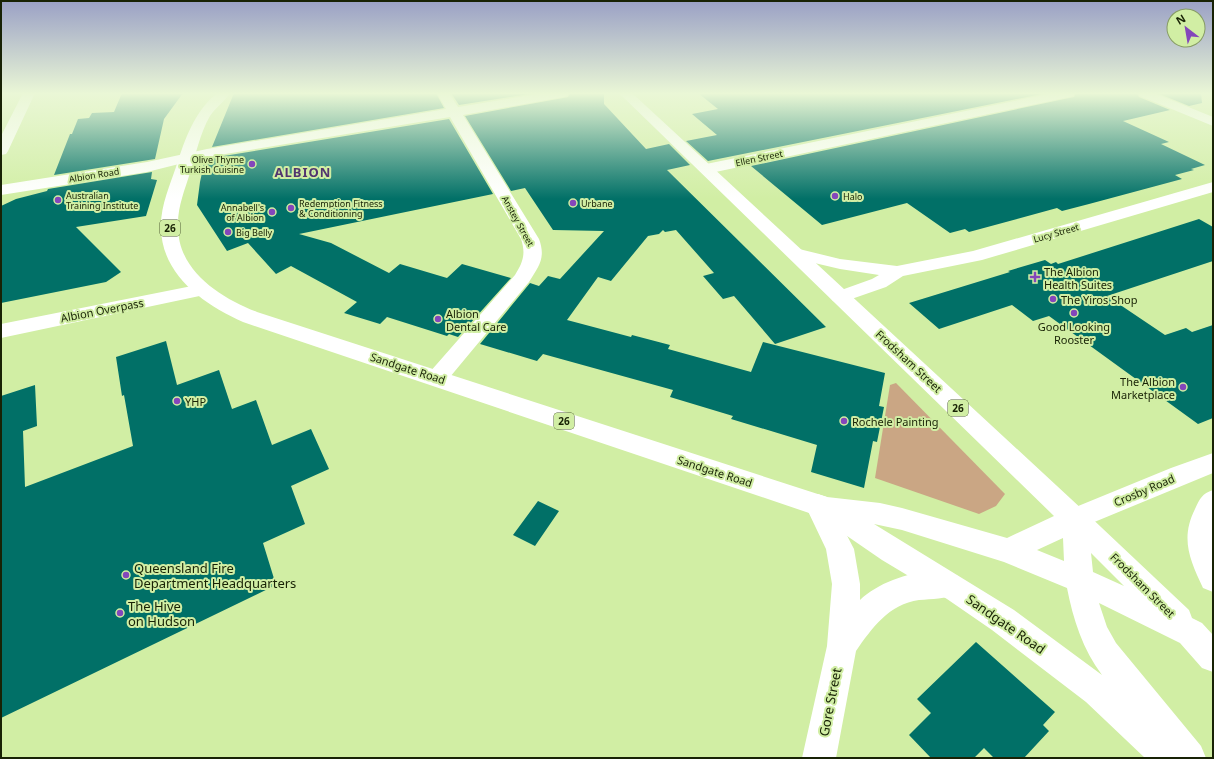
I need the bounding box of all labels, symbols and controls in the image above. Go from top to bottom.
north arrow [1166,8,1206,48]
text: N [1173,10,1188,28]
street label: Ellen Street [734,147,784,169]
place label: Olive Thyme Turkish Cuisine [180,153,244,176]
marker: Olive Thyme Turkish Cuisine [247,159,257,169]
district label: ALBION [275,163,331,181]
street label: Albion Road [68,165,120,185]
place label: Australian Training Institute [66,189,138,212]
place label: Halo [843,190,863,203]
marker: Halo [830,191,840,201]
street label: Anstey Street [499,193,538,249]
marker: Australian Training Institute [53,195,63,205]
place label: Redemption Fitness & Conditioning [299,197,383,220]
place label: Urbane [581,197,613,210]
marker: Urbane [568,198,578,208]
place label: Annabell's of Albion [221,201,264,224]
marker: Redemption Fitness & Conditioning [286,203,296,213]
marker: Annabell's of Albion [267,207,277,217]
road number: 26 [160,220,180,236]
street label: Lucy Street [1032,220,1081,246]
place label: Big Belly [236,226,273,239]
marker: Big Belly [223,227,233,237]
place label: The Albion Health Suites [1044,264,1112,292]
marker: The Albion Health Suites [1029,271,1041,283]
place label: The Yiros Shop [1061,292,1138,307]
marker: The Yiros Shop [1048,294,1058,304]
street label: Albion Overpass [59,295,145,325]
place label: Albion Dental Care [446,306,507,334]
marker: Good Looking Rooster [1069,308,1079,318]
marker: Albion Dental Care [433,314,443,324]
place label: Good Looking Rooster [1038,319,1110,347]
street label: Frodsham Street [873,326,945,396]
street label: Sandgate Road [369,349,447,387]
place label: The Albion Marketplace [1111,374,1175,402]
marker: The Albion Marketplace [1178,382,1188,392]
place label: YHP [185,394,206,409]
marker: YHP [172,396,182,406]
road number: 26 [948,400,968,416]
road number: 26 [554,413,574,429]
place label: Rochele Painting [852,414,939,429]
marker: Rochele Painting [839,416,849,426]
street label: Sandgate Road [676,452,754,490]
street label: Crosby Road [1111,470,1177,510]
street label: Frodsham Street [1107,549,1179,621]
place label: Queensland Fire Department Headquarters [134,559,296,592]
marker: Queensland Fire Department Headquarters [121,570,131,580]
street label: Sandgate Road [963,590,1049,658]
place label: The Hive on Hudson [128,597,195,630]
marker: The Hive on Hudson [115,608,125,618]
street label: Gore Street [815,666,846,738]

